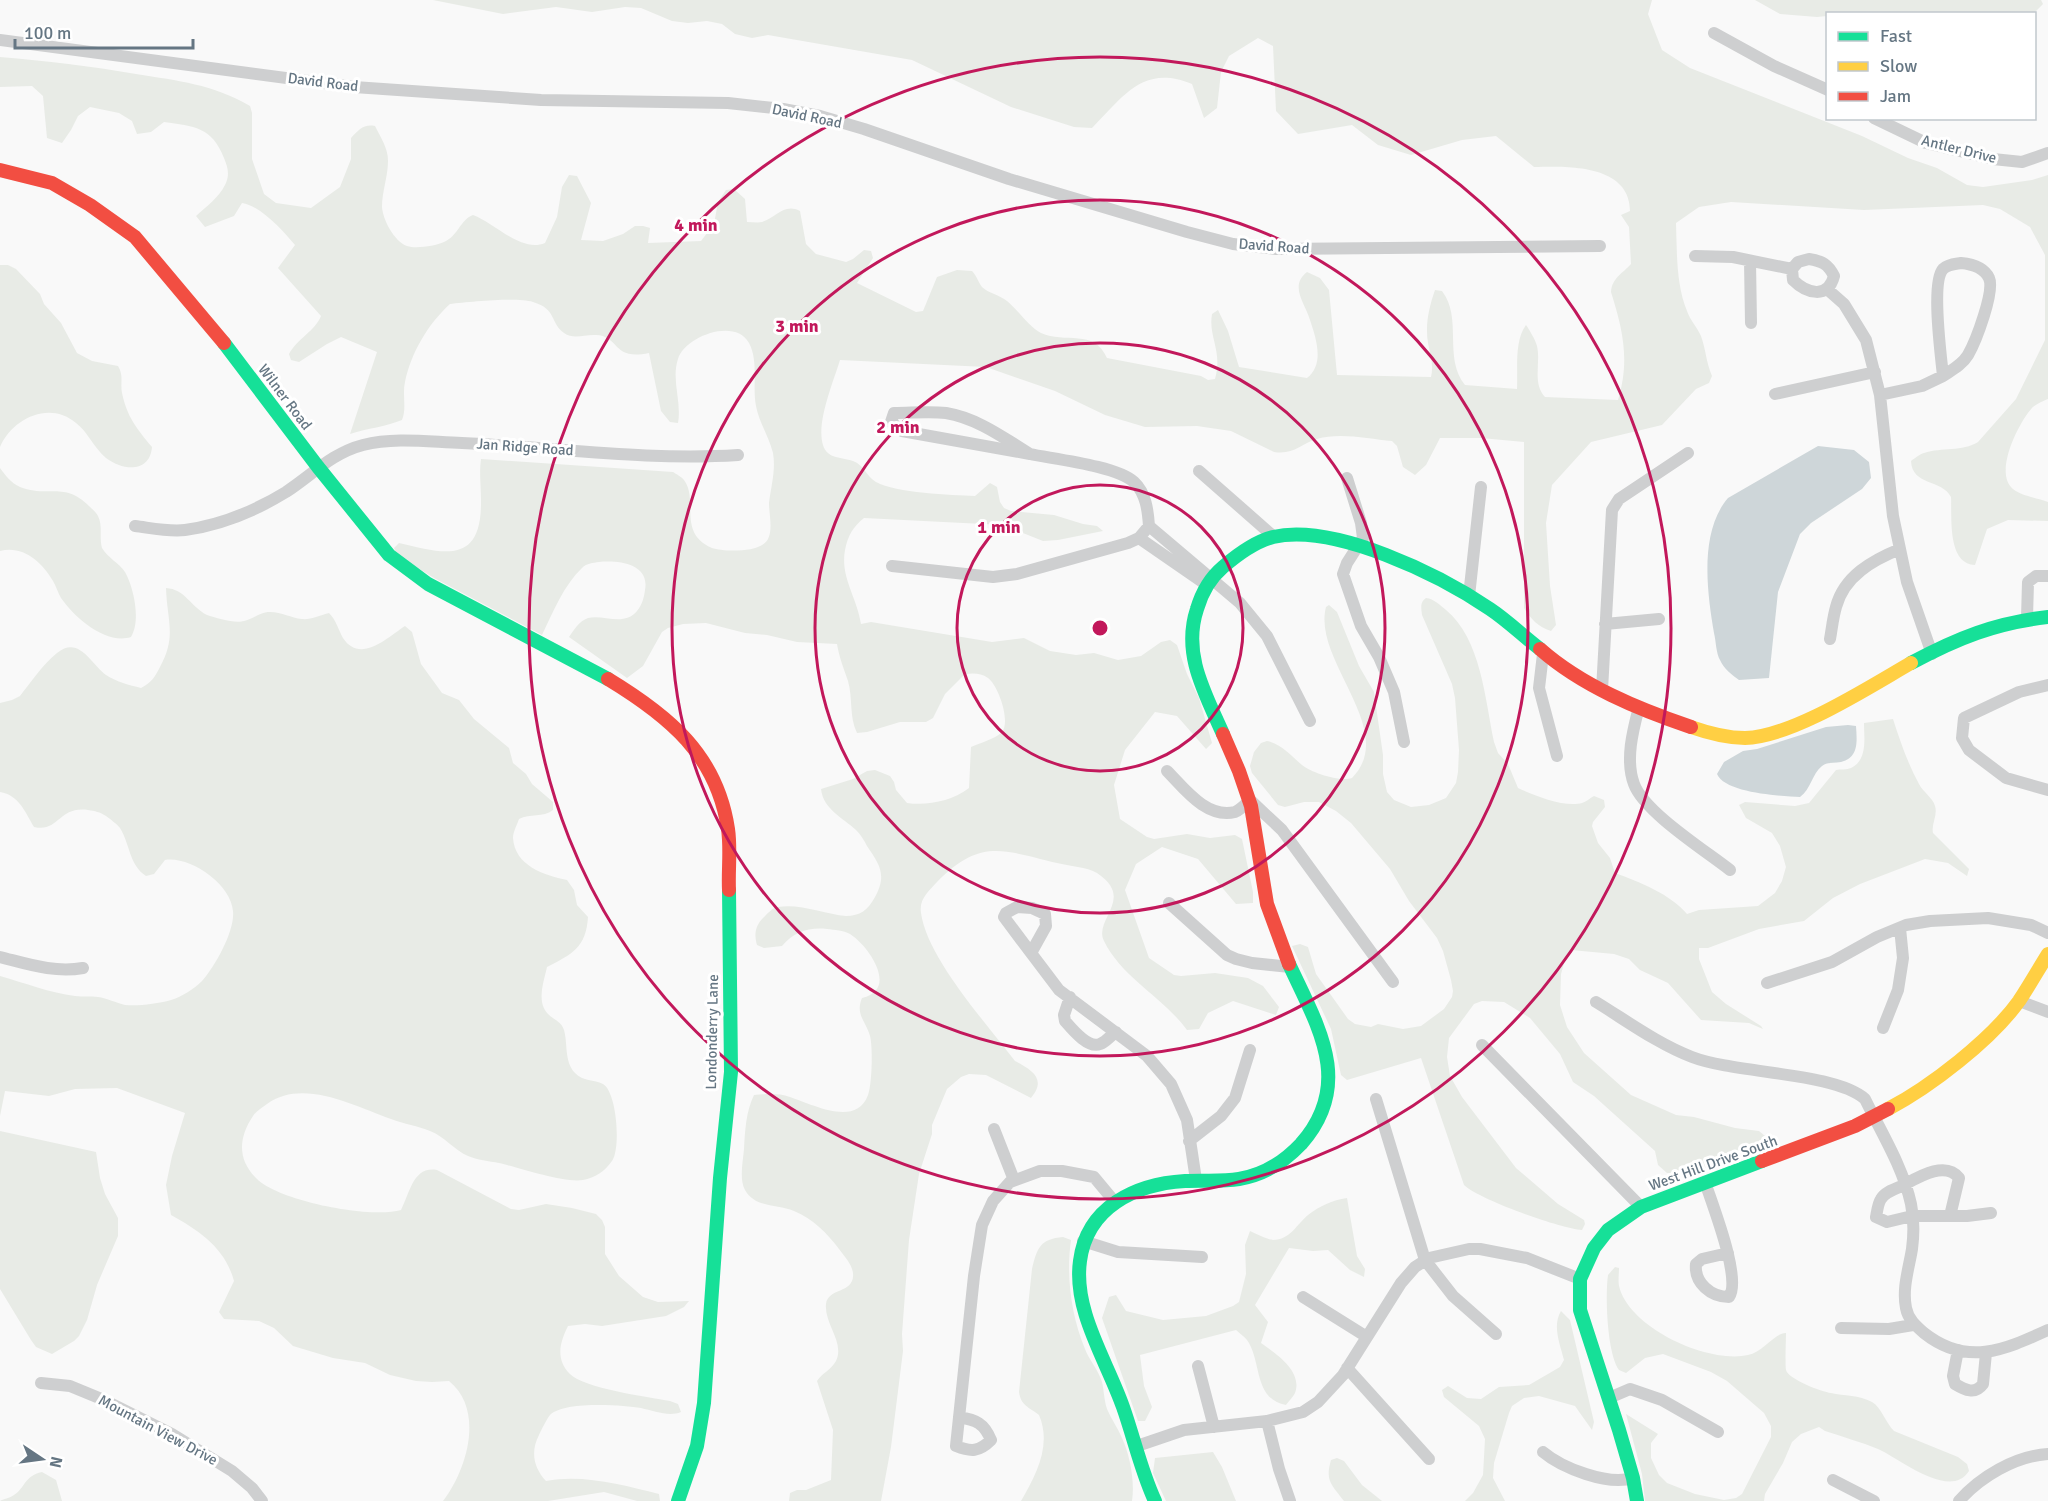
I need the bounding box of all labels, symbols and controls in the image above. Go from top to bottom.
scale bar [15,12,194,50]
legend [1826,12,2036,120]
text: 100 m [24,22,71,44]
text: Fast [1880,25,1912,47]
text: Slow [1880,55,1917,77]
street label: David Road [287,69,359,95]
text: Jam [1880,85,1911,107]
street label: David Road [770,100,844,132]
street label: Antler Drive [1920,131,1998,167]
text: 4 min [674,214,718,236]
street label: David Road [1238,235,1310,257]
text: 3 min [775,315,819,337]
street label: Wilner Road [254,360,316,434]
text: 2 min [876,416,920,438]
street label: Jan Ridge Road [476,435,574,459]
text: 1 min [977,516,1021,538]
centre of rings [1090,618,1110,638]
street label: Londonderry Lane [702,974,722,1090]
street label: West Hill Drive South [1646,1131,1780,1195]
street label: Mountain View Drive [95,1391,221,1469]
north arrow [12,1429,72,1489]
text: N [45,1454,67,1470]

